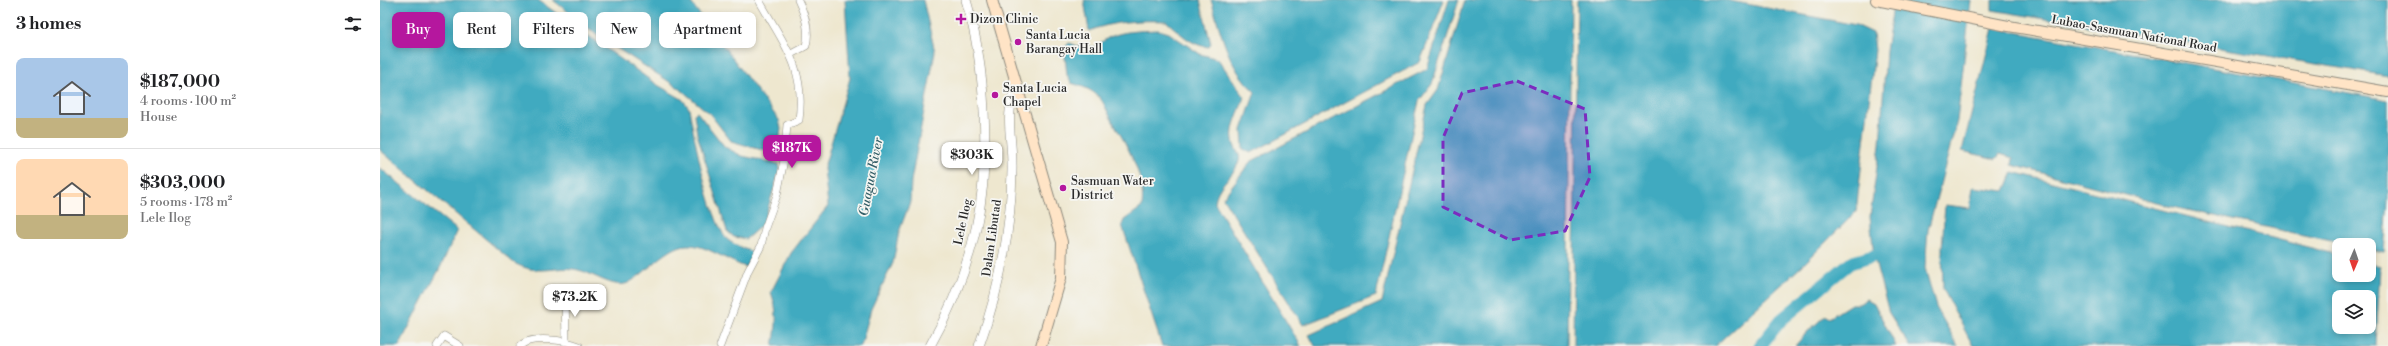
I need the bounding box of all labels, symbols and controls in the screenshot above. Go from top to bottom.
chip: Buy [392,12,445,48]
chip: Rent [453,12,511,48]
chip: Filters [519,12,588,48]
chip: New [596,12,651,48]
chip: Apartment [659,12,756,48]
place label: Dizon Clinic [970,12,1038,27]
street label: Lubao-Sasmuan National Road [2050,12,2218,56]
text: 3 homes [16,13,81,35]
icon: filters [342,13,364,35]
marker: Dizon Clinic [955,13,967,25]
place label: Santa Lucia Barangay Hall [1025,28,1103,57]
marker: Santa Lucia Barangay Hall [1013,37,1023,47]
text: $187,000 [140,71,220,93]
icon: home [48,74,96,122]
place label: Santa Lucia Chapel [1003,81,1068,110]
marker: Santa Lucia Chapel [990,90,1000,100]
text: 4 rooms · 100 m² [140,93,236,109]
text: House [140,109,177,125]
pin: $187K [764,135,820,169]
water label: Guagua River [856,136,887,218]
text: $187K [772,140,812,156]
pin: $303K [944,142,1000,176]
text: $303K [950,147,994,163]
text: $303,000 [140,172,225,194]
place label: Sasmuan Water District [1071,174,1154,203]
icon: home [48,175,96,223]
marker: Sasmuan Water District [1058,183,1068,193]
text: 5 rooms · 178 m² [140,194,232,210]
street label: Lele Ilog [951,197,975,247]
street label: Dalan Libutad [979,198,1005,277]
text: Lele Ilog [140,210,191,226]
north arrow [2332,238,2376,282]
map controls [2332,238,2376,334]
pin: $73.2K [542,284,608,318]
text: $73.2K [552,289,598,305]
button: layers [2332,290,2376,334]

